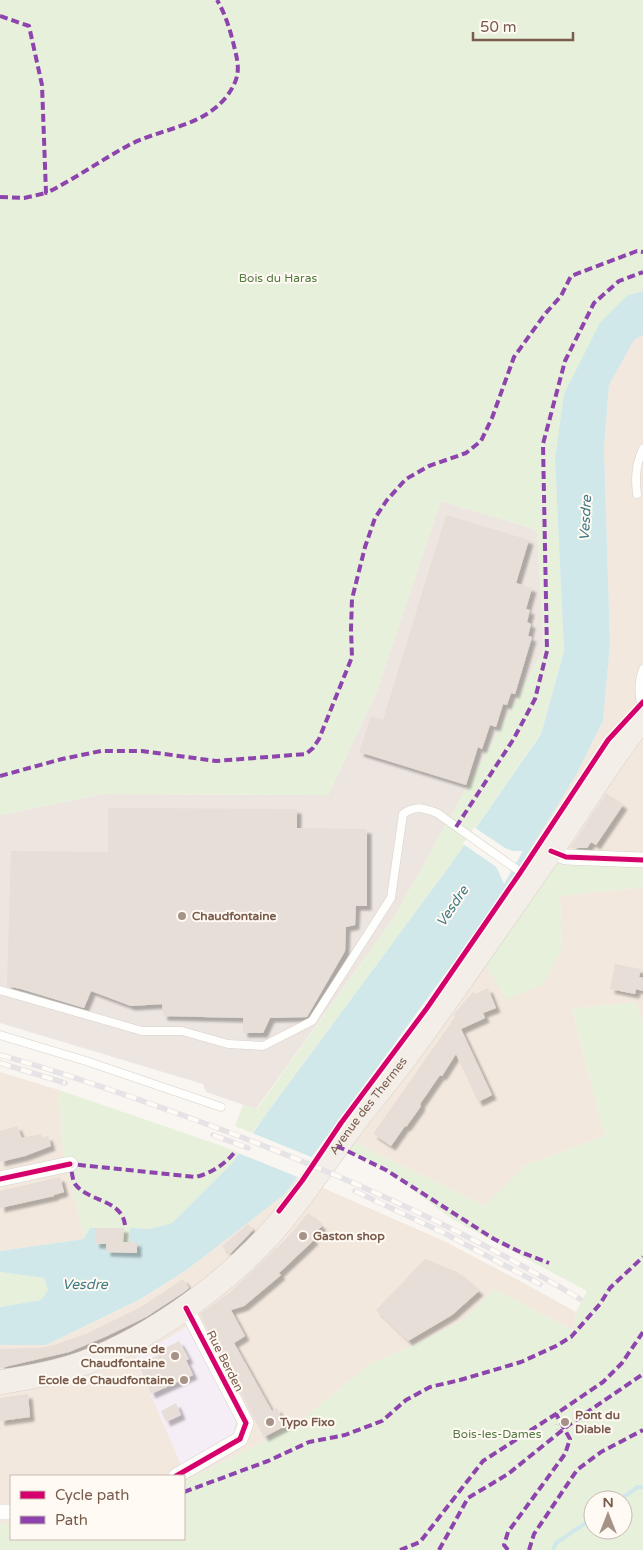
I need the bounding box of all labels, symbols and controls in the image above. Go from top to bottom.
scale bar [473,10,573,42]
text: 50 m [480,18,517,36]
park label: Bois du Haras [239,271,317,285]
water label: Vesdre [576,494,595,541]
water label: Vesdre [433,882,473,930]
place label: Chaudfontaine [192,909,277,923]
marker: Chaudfontaine [176,910,188,922]
street label: Avenue des Thermes [326,1054,410,1157]
place label: Gaston shop [313,1229,385,1244]
marker: Gaston shop [297,1230,309,1242]
water label: Vesdre [62,1276,109,1293]
street label: Rue Berden [204,1328,246,1394]
place label: Commune de Chaudfontaine [81,1342,165,1370]
marker: Commune de Chaudfontaine [169,1350,181,1362]
place label: Ecole de Chaudfontaine [38,1373,174,1387]
marker: Ecole de Chaudfontaine [178,1374,190,1386]
place label: Pont du Diable [575,1408,620,1436]
place label: Typo Fixo [279,1415,335,1430]
marker: Typo Fixo [264,1416,276,1428]
marker: Pont du Diable [559,1416,571,1428]
park label: Bois-les-Dames [453,1427,542,1441]
legend [10,1475,185,1540]
text: Cycle path [55,1486,129,1504]
north arrow [583,1490,633,1540]
text: N [602,1494,614,1511]
text: Path [55,1511,88,1529]

